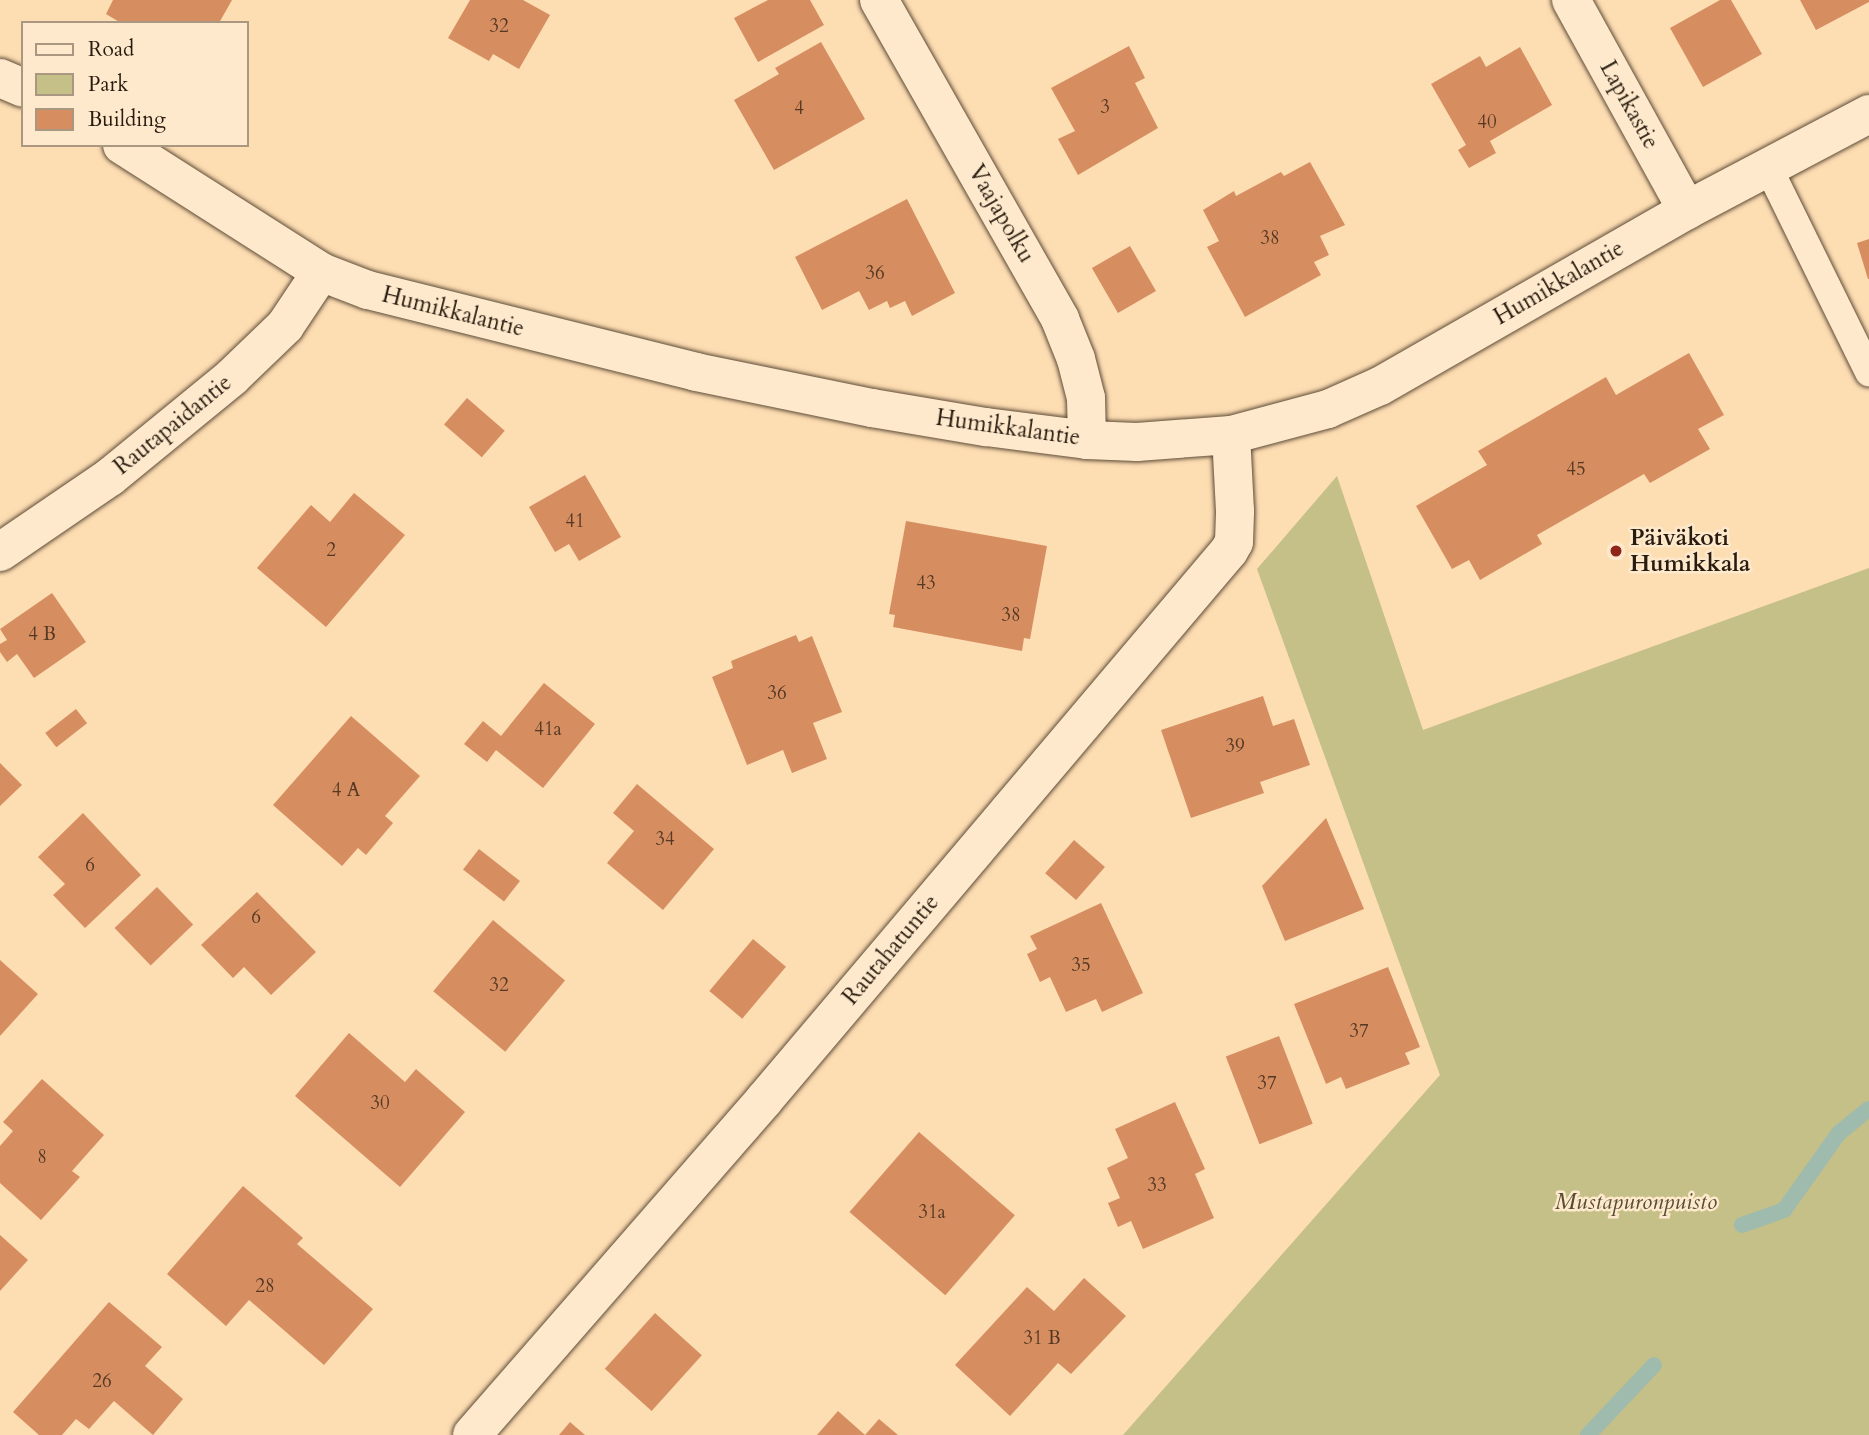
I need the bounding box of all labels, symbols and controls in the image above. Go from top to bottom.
house number: 32 [489,16,509,38]
legend [21,21,248,147]
text: Road [88,35,134,64]
street label: Lapikastie [1593,56,1665,154]
text: Park [88,70,128,99]
house number: 3 [1100,97,1110,119]
house number: 4 [794,98,804,120]
text: Building [88,105,166,134]
house number: 40 [1477,112,1497,134]
street label: Vaajapolku [962,160,1040,268]
house number: 38 [1260,228,1280,250]
street label: Humikkalantie [1489,235,1629,331]
house number: 36 [865,263,885,285]
street label: Humikkalantie [379,281,527,343]
street label: Rautapaidantie [108,369,238,481]
street label: Humikkalantie [934,404,1082,452]
house number: 45 [1566,459,1586,481]
house number: 41 [565,511,585,533]
place label: Päiväkoti Humikkala [1630,524,1750,578]
house number: 2 [326,540,336,562]
marker: Päiväkoti Humikkala [1608,543,1624,559]
house number: 43 [916,573,936,595]
house number: 38 [1001,605,1021,627]
house number: 4 B [28,624,56,646]
house number: 36 [767,683,787,705]
house number: 41a [534,719,562,741]
house number: 39 [1225,736,1245,758]
house number: 4 A [332,780,360,802]
house number: 34 [655,829,675,851]
house number: 6 [85,855,95,877]
street label: Rautahatuntie [837,889,945,1011]
house number: 6 [251,907,261,929]
house number: 35 [1071,955,1091,977]
house number: 32 [489,975,509,997]
house number: 37 [1349,1021,1369,1043]
house number: 37 [1257,1073,1277,1095]
house number: 30 [370,1093,390,1115]
house number: 8 [37,1147,47,1169]
house number: 33 [1147,1175,1167,1197]
park label: Mustapuronpuisto [1555,1188,1717,1216]
house number: 31a [918,1202,946,1224]
house number: 28 [255,1276,275,1298]
house number: 31 B [1023,1328,1061,1350]
house number: 26 [92,1371,112,1393]

